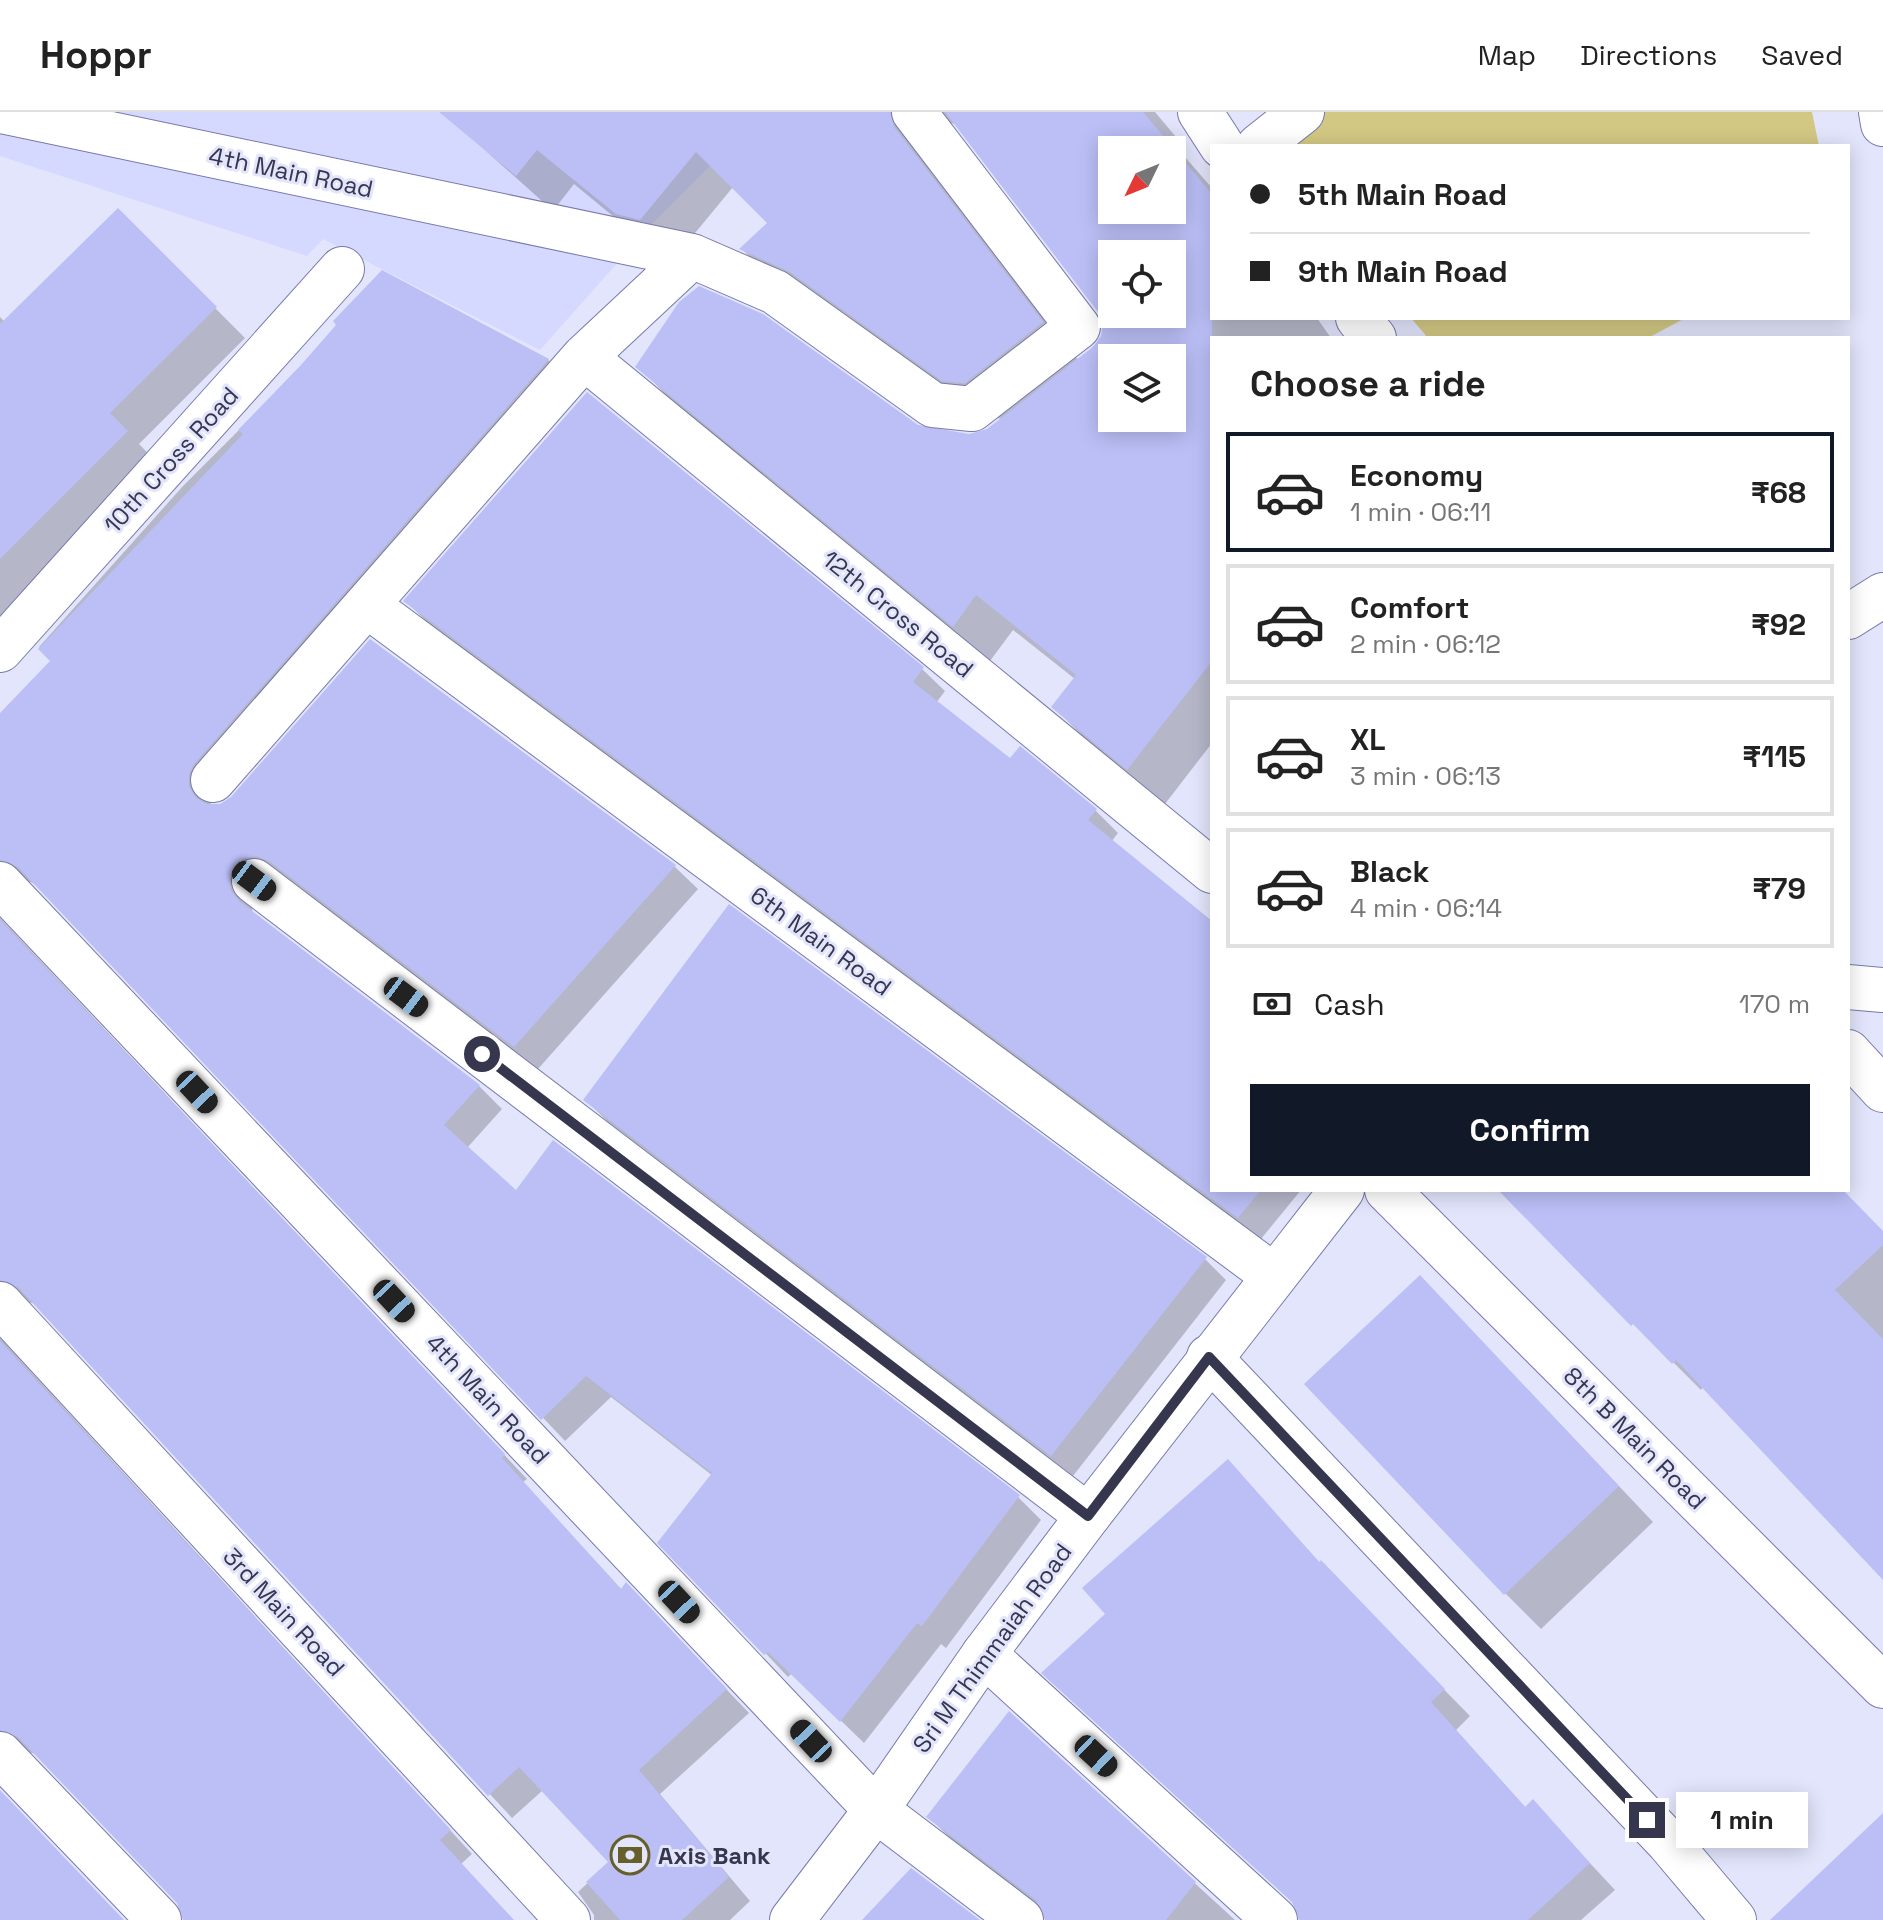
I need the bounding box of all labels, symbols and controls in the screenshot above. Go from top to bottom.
text: Hoppr [40,31,152,79]
text: Map [1478,37,1536,73]
text: Directions [1580,37,1717,73]
text: Saved [1761,37,1843,73]
north arrow [1098,136,1186,224]
map controls [1098,136,1186,432]
street label: 4th Main Road [206,139,376,205]
text: 5th Main Road [1298,175,1507,214]
button: locate [1098,240,1186,328]
text: 9th Main Road [1298,252,1508,291]
button: layers [1098,344,1186,432]
text: Choose a ride [1250,361,1486,407]
street label: 10th Cross Road [97,380,245,540]
icon: car [1254,456,1326,528]
text: Economy [1350,456,1483,495]
text: ₹68 [1751,473,1806,512]
text: 1 min · 06:11 [1350,495,1491,529]
street label: 12th Cross Road [816,544,980,684]
icon: car [1254,588,1326,660]
text: Comfort [1350,588,1469,627]
text: ₹92 [1751,605,1806,644]
text: 2 min · 06:12 [1350,627,1501,661]
icon: car [1254,720,1326,792]
text: XL [1350,720,1386,759]
text: ₹115 [1742,737,1806,776]
text: 3 min · 06:13 [1350,759,1501,793]
icon: car [1254,852,1326,924]
text: Black [1350,852,1429,891]
car [228,857,280,905]
text: ₹79 [1752,869,1806,908]
street label: 6th Main Road [744,879,898,1003]
text: 4 min · 06:14 [1350,891,1502,925]
car [380,973,432,1021]
icon: cash [1250,982,1294,1026]
text: Cash [1314,985,1385,1024]
text: 170 m [1739,987,1810,1021]
route start [464,1036,500,1072]
car [172,1066,222,1118]
button: Confirm [1250,1084,1810,1176]
car [369,1275,419,1327]
street label: 4th Main Road [420,1327,556,1471]
street label: 8th B Main Road [1557,1360,1713,1516]
street label: Sri M Thimmaiah Road [906,1537,1078,1759]
street label: 3rd Main Road [216,1541,352,1683]
car [654,1576,704,1628]
car [786,1715,836,1767]
car [1070,1731,1122,1781]
callout: 1 min [1675,1792,1807,1848]
route end [1629,1802,1665,1838]
text: 1 min [1710,1803,1774,1837]
bank icon: Axis Bank [609,1834,651,1876]
place label: Axis Bank [658,1840,771,1871]

